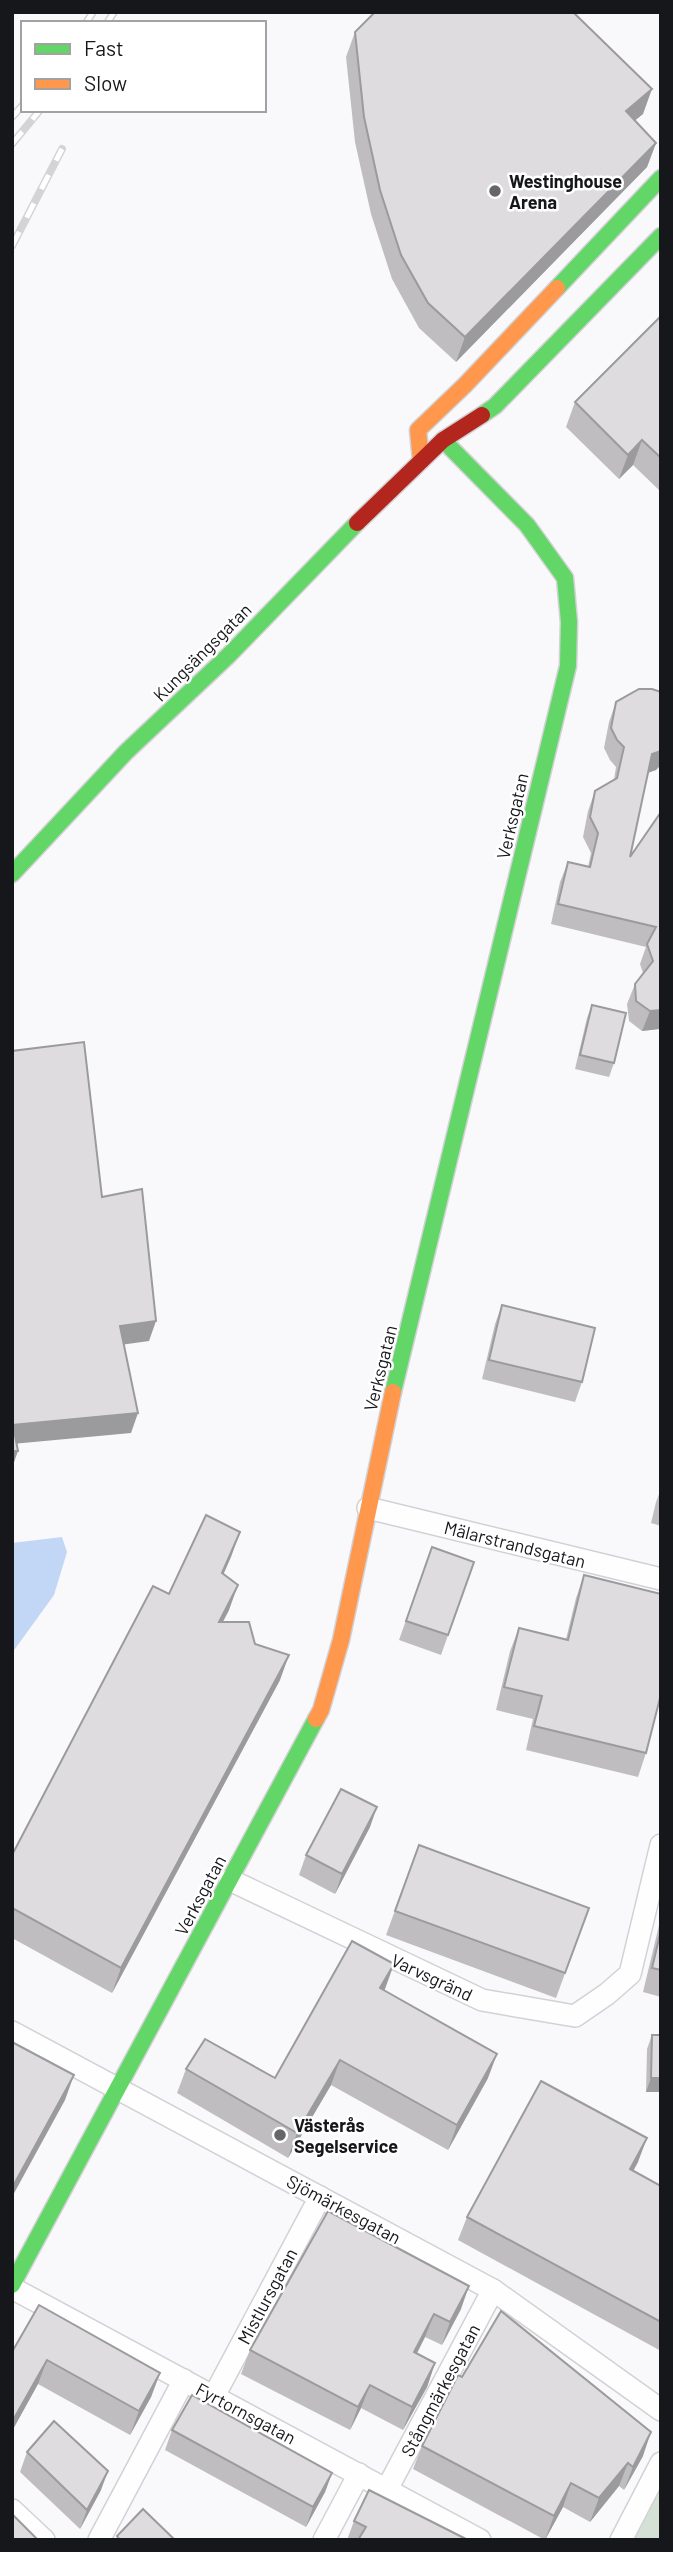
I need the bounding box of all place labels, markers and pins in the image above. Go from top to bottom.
place label: Westinghouse Arena [509,170,622,213]
marker: Westinghouse Arena [487,183,503,199]
place label: Västerås Segelservice [294,2114,398,2157]
marker: Västerås Segelservice [272,2127,288,2143]

